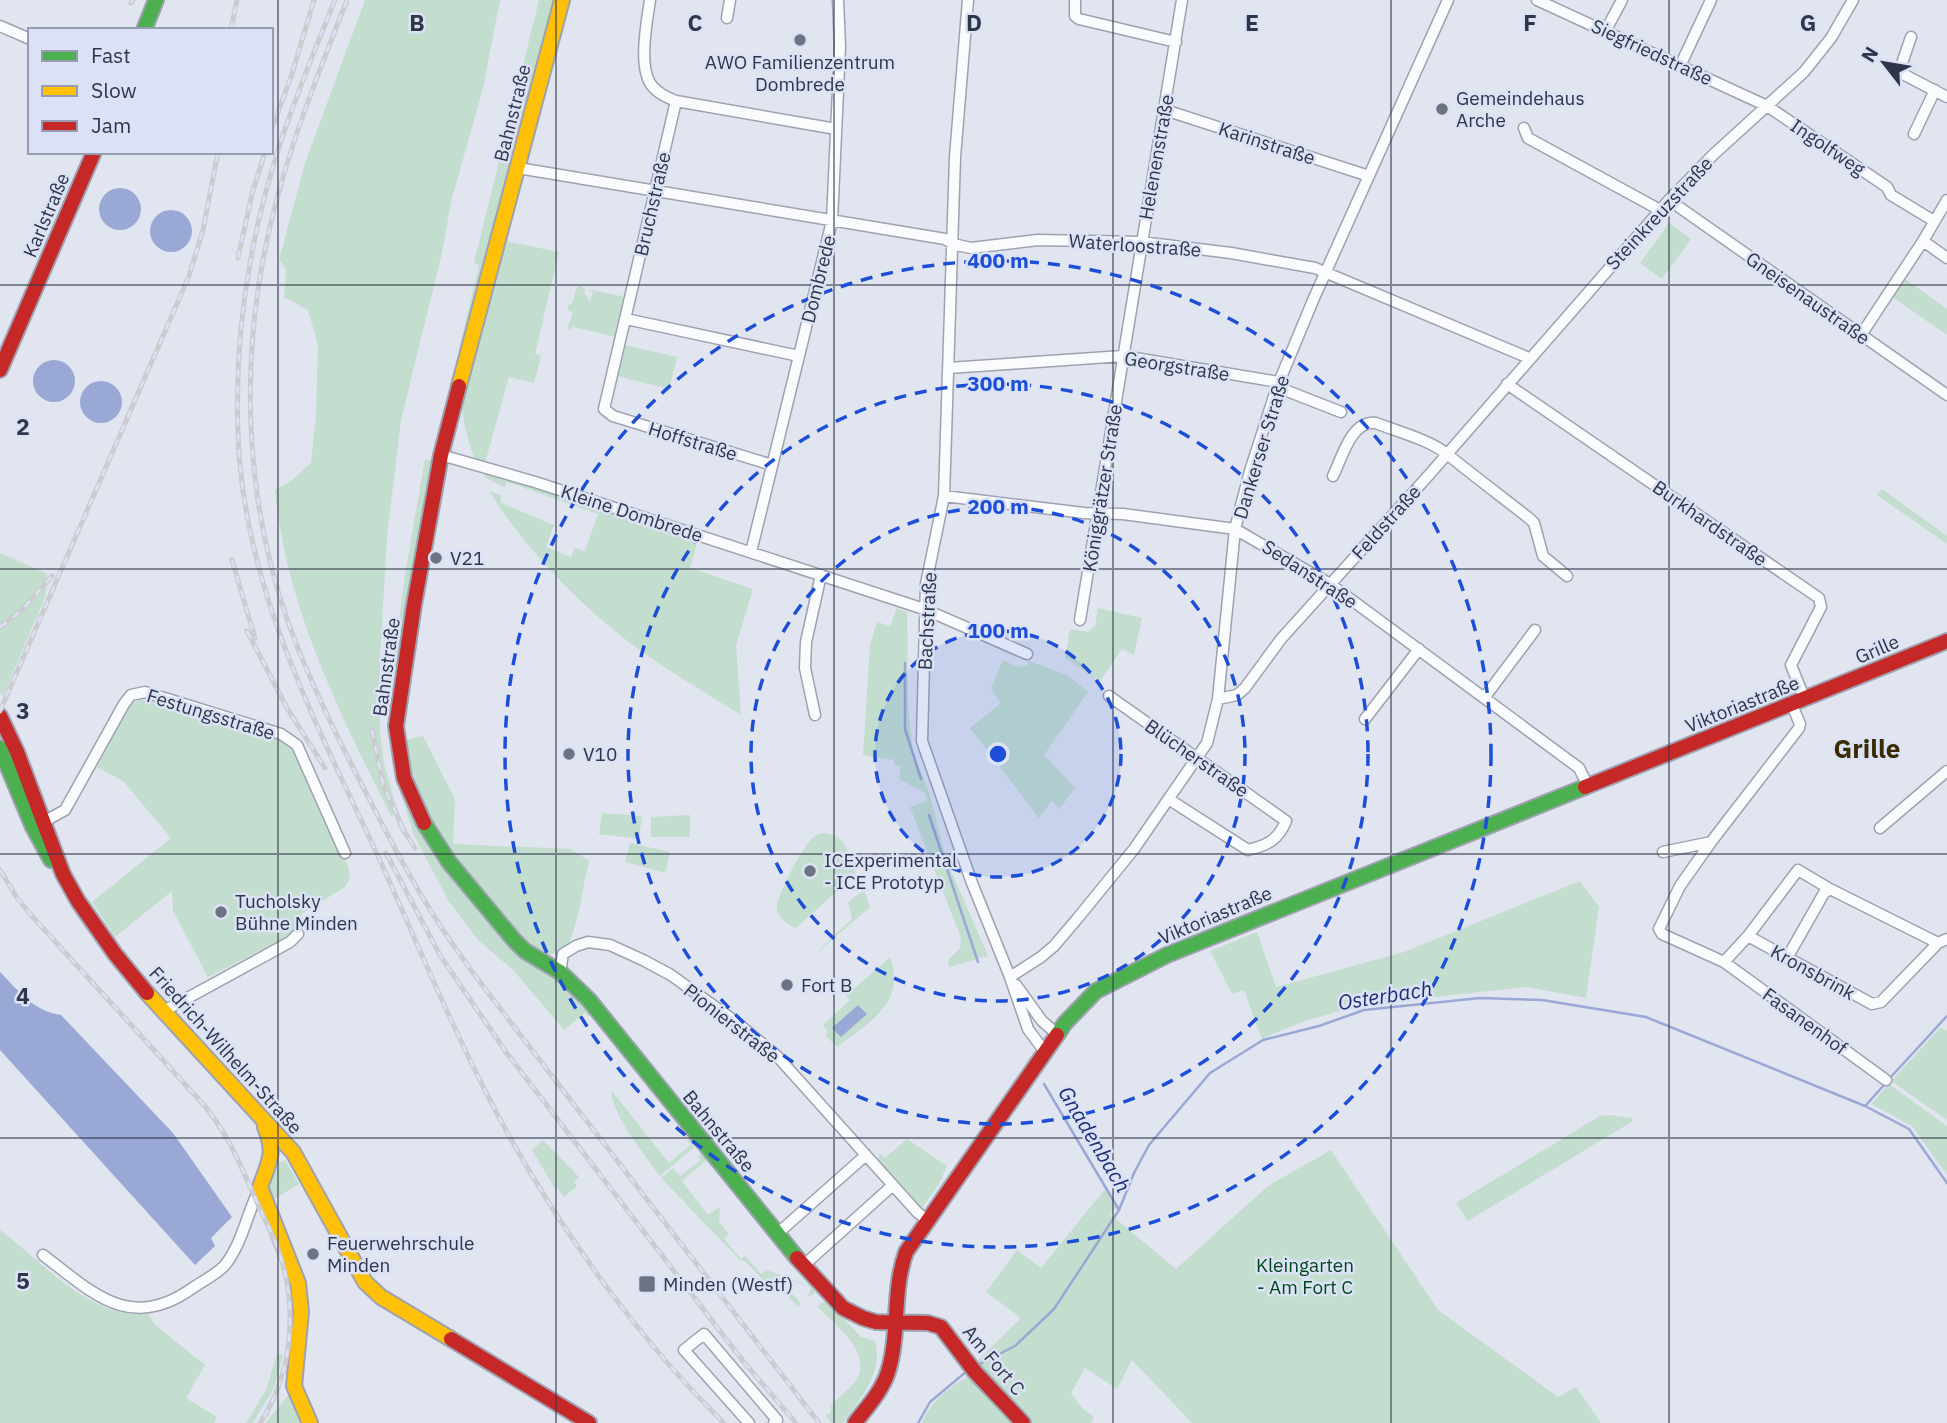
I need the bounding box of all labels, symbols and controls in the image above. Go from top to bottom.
text: B [409,7,425,37]
text: C [688,7,703,37]
text: D [966,7,982,37]
text: E [1245,7,1259,37]
text: F [1523,7,1537,37]
text: G [1800,7,1816,37]
street label: Siegfriedstraße [1588,13,1716,91]
legend [28,28,273,154]
north arrow [1849,28,1919,98]
marker: AWO Familienzentrum Dombrede [792,32,808,48]
text: Fast [91,41,131,69]
text: N [1856,42,1883,66]
place label: AWO Familienzentrum Dombrede [705,50,895,96]
street label: Bahnstraße [488,62,536,164]
text: Slow [91,76,137,104]
place label: Gemeindehaus Arche [1456,86,1585,132]
street label: Helenenstraße [1133,92,1179,222]
marker: Gemeindehaus Arche [1434,101,1450,117]
text: Jam [91,111,131,139]
street label: Ingolfweg [1786,113,1870,181]
street label: Karinstraße [1216,116,1318,170]
street label: Bruchstraße [628,150,676,258]
street label: Steinkreuzstraße [1600,151,1718,275]
street label: Karlstraße [17,169,75,261]
street label: Waterloostraße [1068,228,1202,262]
street label: Dombrede [795,233,841,325]
text: 400 m [967,246,1029,274]
street label: Gneisenaustraße [1741,246,1875,350]
street label: Georgstraße [1123,346,1231,386]
text: 300 m [967,369,1029,397]
street label: Dankerser Straße [1228,372,1294,522]
street label: Königgrätzer Straße [1077,402,1127,574]
text: 2 [16,411,30,441]
street label: Hoffstraße [646,416,740,466]
street label: Burkhardstraße [1648,475,1772,571]
street label: Kleine Dombrede [558,479,706,547]
street label: Feldstraße [1346,480,1426,564]
text: 200 m [967,492,1029,520]
street label: Sedanstraße [1258,534,1362,614]
place label: V21 [450,546,484,570]
marker: V21 [428,550,444,566]
street label: Bachstraße [912,571,942,671]
street label: Bahnstraße [367,616,405,718]
text: 100 m [967,616,1029,644]
street label: Grille [1851,629,1903,669]
street label: Viktoriastraße [1682,670,1802,738]
street label: Festungsstraße [144,683,278,745]
text: 3 [16,695,30,725]
street label: Blücherstraße [1140,713,1254,803]
district label: Grille [1834,731,1900,765]
place label: V10 [583,742,617,766]
centre of rings [986,742,1010,766]
marker: V10 [561,746,577,762]
place label: ICExperimental - ICE Prototyp [824,848,957,894]
marker: ICExperimental - ICE Prototyp [802,863,818,879]
street label: Viktoriastraße [1155,880,1275,950]
place label: Tucholsky Bühne Minden [235,889,358,935]
marker: Tucholsky Bühne Minden [213,904,229,920]
street label: Kronsbrink [1767,939,1859,1005]
street label: Friedrich-Wilhelm-Straße [144,961,308,1139]
place label: Fort B [801,973,852,997]
water label: Osterbach [1336,974,1434,1016]
marker: Fort B [779,977,795,993]
street label: Pionierstraße [679,978,785,1068]
text: 4 [16,980,30,1010]
street label: Fasanenhof [1758,982,1852,1060]
water label: Gnadenbach [1052,1081,1138,1197]
street label: Bahnstraße [678,1085,760,1177]
place label: Feuerwehrschule Minden [327,1231,475,1277]
marker: Feuerwehrschule Minden [305,1246,321,1262]
park label: Kleingarten - Am Fort C [1256,1253,1354,1299]
text: 5 [16,1265,30,1295]
place label: Minden (Westf) [663,1272,793,1296]
marker: Minden (Westf) [637,1274,657,1294]
street label: Am Fort C [958,1320,1030,1400]

